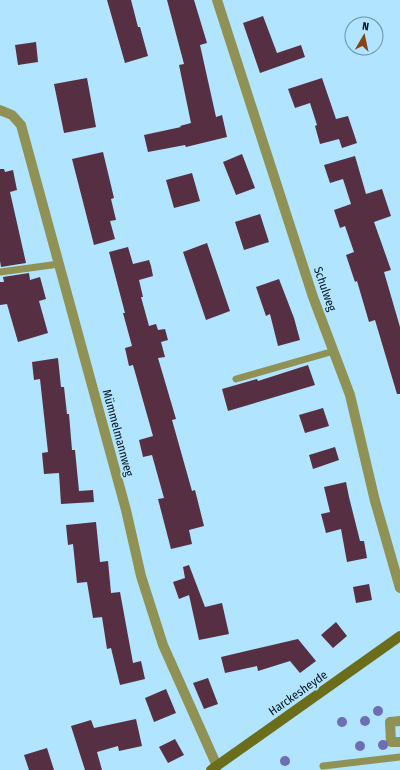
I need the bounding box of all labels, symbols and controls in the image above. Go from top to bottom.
north arrow [344,16,384,56]
text: N [361,20,370,34]
street label: Schulweg [311,265,339,313]
street label: Mümmelmannweg [100,388,136,478]
street label: Harckesheyde [266,668,330,718]

